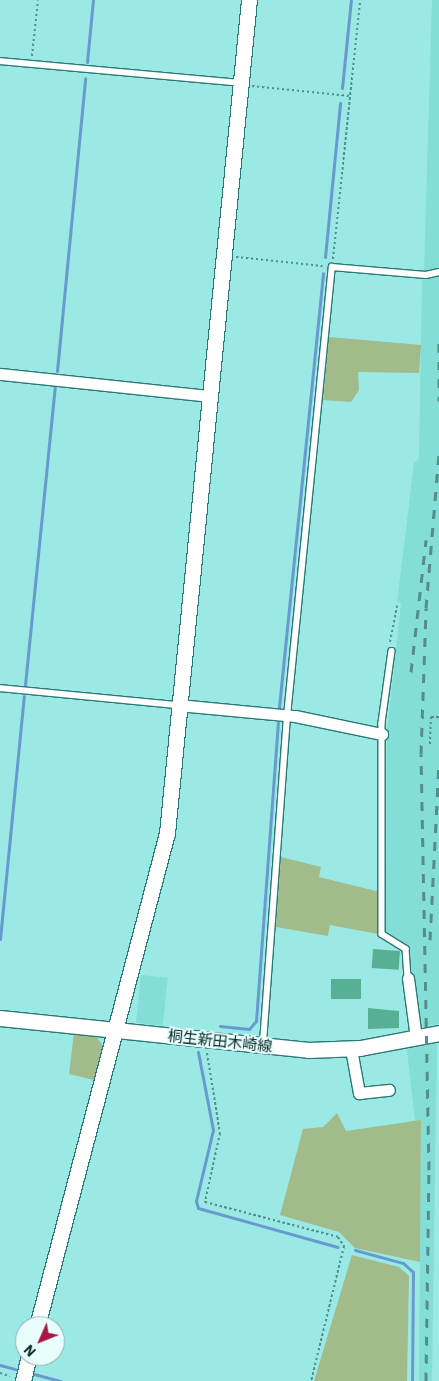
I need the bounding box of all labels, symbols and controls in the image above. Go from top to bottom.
street label: 桐生新田木崎線 [167,1027,273,1055]
north arrow [15,1316,65,1366]
text: N [20,1341,40,1361]

